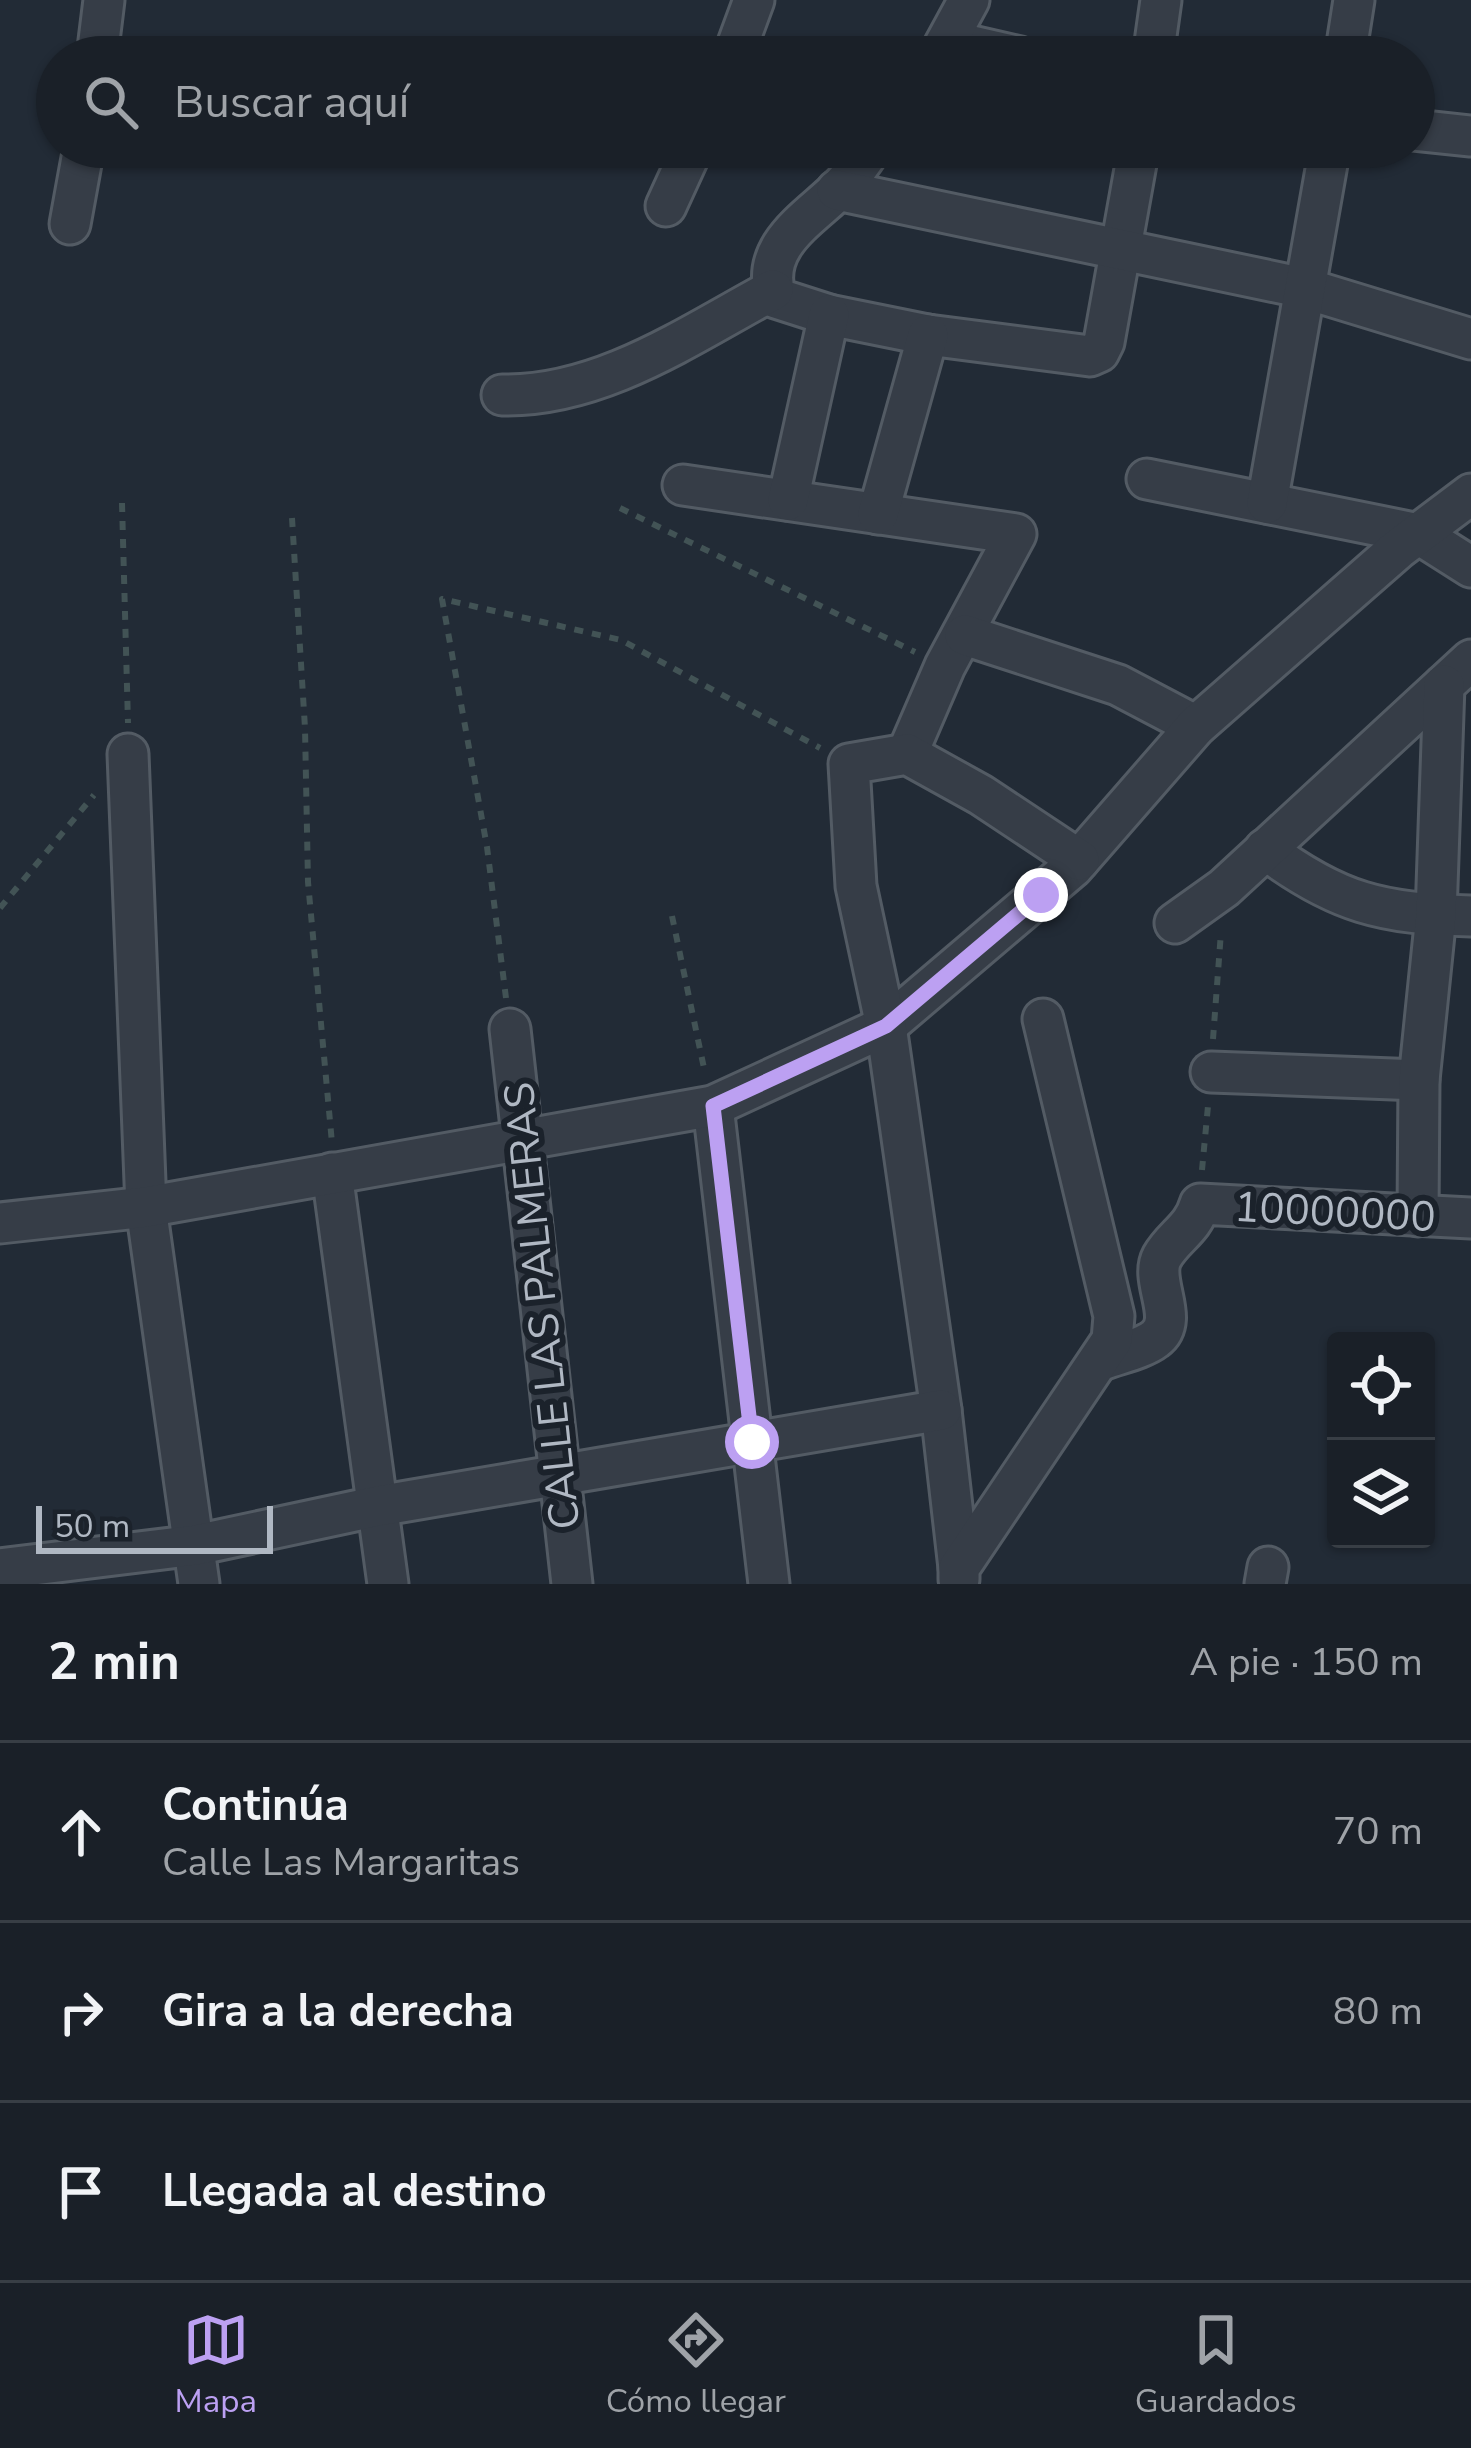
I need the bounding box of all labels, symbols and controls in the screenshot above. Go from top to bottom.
search box [36,36,1435,168]
icon: search [78,69,144,135]
text: Buscar aquí [174,72,409,133]
route end [1014,868,1068,922]
street label: CALLE LAS PALMERAS [491,1080,594,1532]
street label: 10000000 [1233,1179,1437,1246]
map controls [1327,1332,1435,1548]
button: locate [1327,1332,1435,1440]
route start [725,1415,779,1469]
button: layers [1327,1440,1435,1548]
scale bar [36,1500,273,1553]
text: 50 m [54,1504,130,1549]
text: 2 min [48,1627,180,1697]
text: A pie · 150 m [1189,1636,1423,1689]
text: Continúa [162,1775,349,1836]
icon: ahead [48,1799,114,1865]
text: 70 m [1333,1805,1423,1858]
text: Calle Las Margaritas [162,1836,520,1889]
icon: right [48,1979,114,2045]
text: Gira a la derecha [162,1981,514,2042]
text: 80 m [1333,1985,1423,2038]
icon: arrive [48,2159,114,2225]
text: Llegada al destino [162,2161,547,2222]
tab: Mapa [174,2307,257,2424]
tab: Cómo llegar [606,2307,786,2424]
tab: Guardados [1135,2307,1297,2424]

